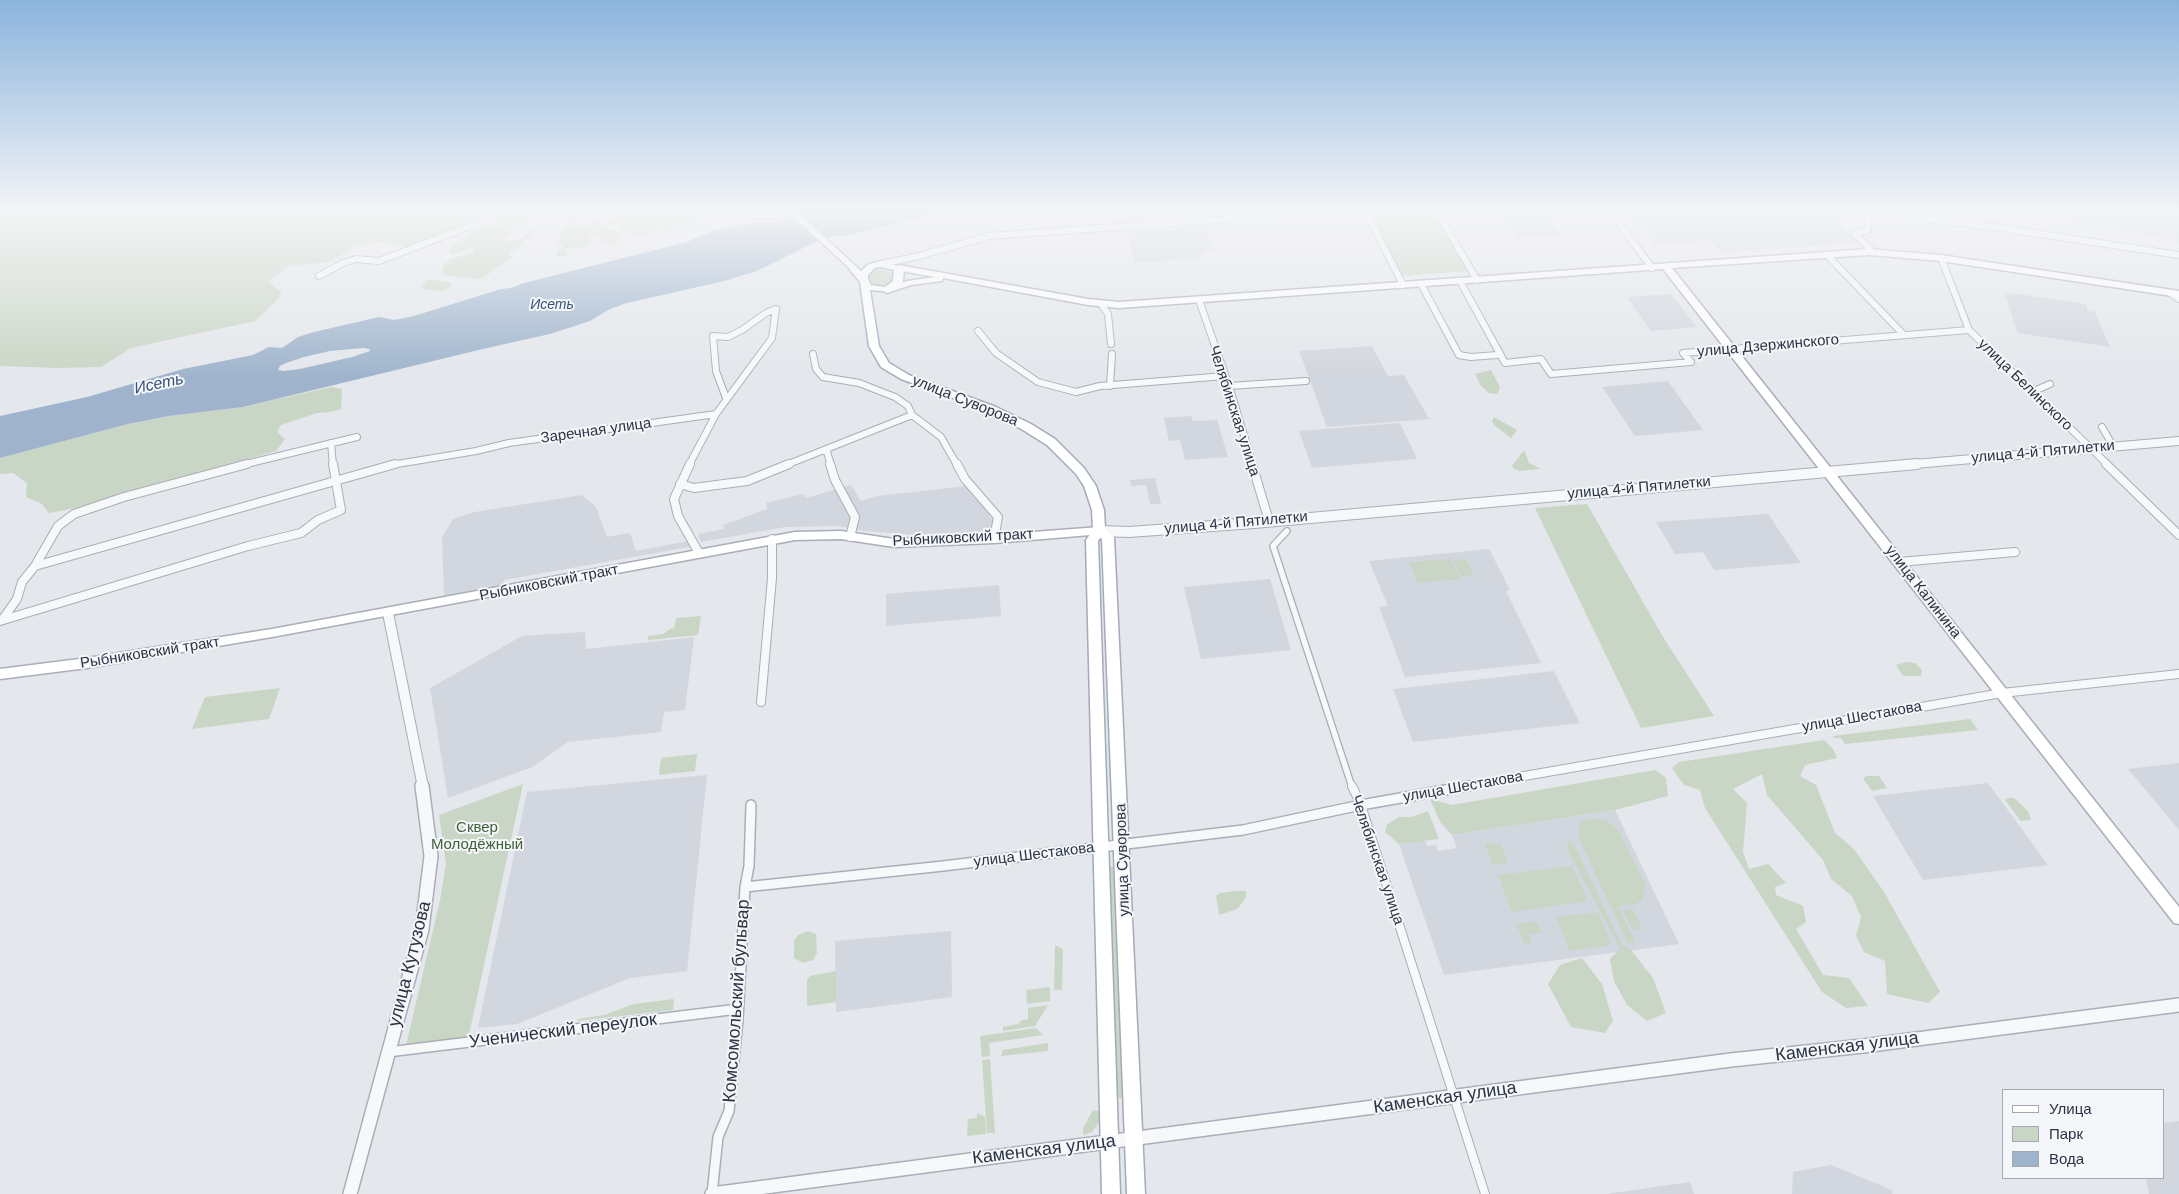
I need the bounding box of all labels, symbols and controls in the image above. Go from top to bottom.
water label: Исеть [530,297,574,313]
street label: улица Дзержинского [1696,331,1840,361]
street label: улица Белинского [1974,335,2076,435]
street label: Челябинская улица [1204,343,1264,479]
water label: Исеть [133,369,185,399]
street label: улица Суворова [909,372,1021,430]
street label: Заречная улица [540,414,652,448]
street label: улица 4-й Пятилетки [1971,437,2115,467]
street label: улица 4-й Пятилетки [1567,473,1711,503]
street label: улица 4-й Пятилетки [1164,508,1308,538]
street label: Рыбниковский тракт [892,525,1034,551]
street label: улица Калинина [1881,542,1965,642]
street label: Рыбниковский тракт [478,561,620,605]
street label: Рыбниковский тракт [79,633,221,673]
street label: улица Шестакова [1801,698,1923,736]
street label: улица Шестакова [1402,768,1524,806]
street label: Челябинская улица [1346,793,1408,927]
street label: улица Суворова [1112,803,1134,917]
park label: Сквер Молодёжный [431,819,523,854]
street label: улица Шестакова [973,839,1095,871]
street label: улица Кутузова [384,899,436,1029]
street label: Комсомольский бульвар [719,899,755,1103]
street label: Ученический переулок [468,1009,658,1053]
street label: Каменская улица [1774,1027,1920,1067]
street label: Каменская улица [1372,1077,1518,1119]
legend [2002,1089,2164,1179]
text: Улица [2049,1100,2092,1117]
text: Парк [2049,1125,2083,1142]
street label: Каменская улица [971,1130,1117,1170]
text: Вода [2049,1150,2084,1167]

